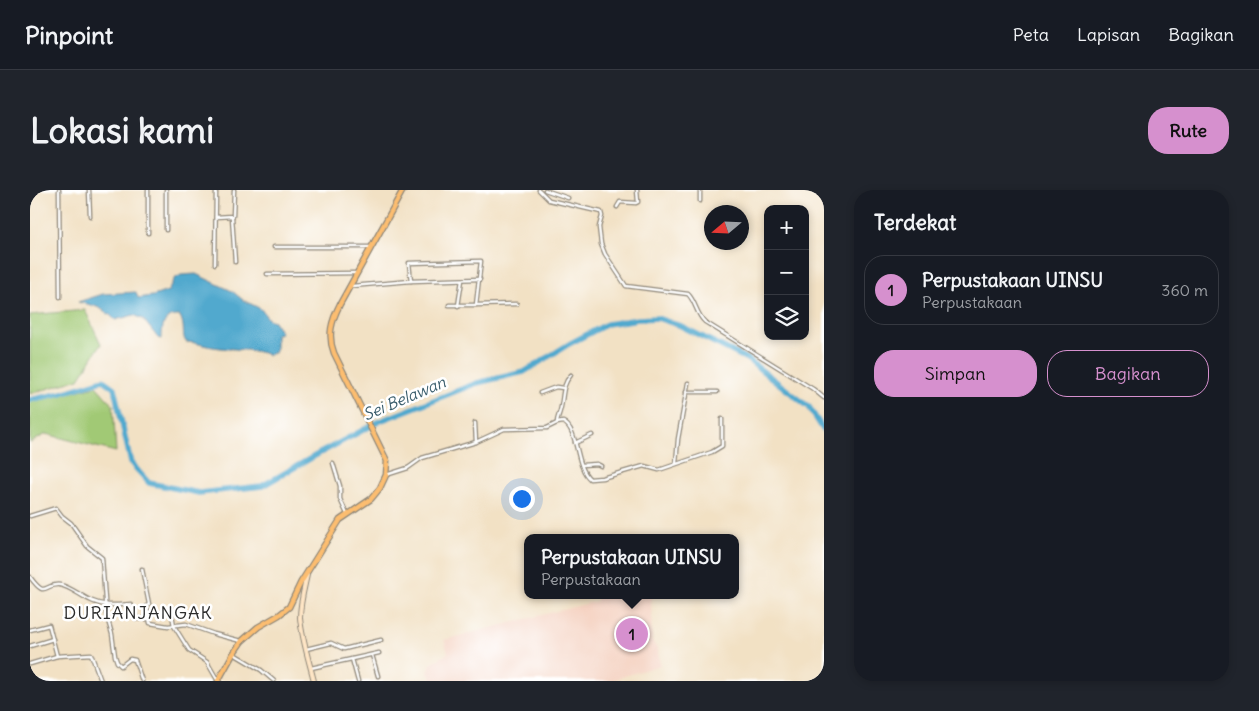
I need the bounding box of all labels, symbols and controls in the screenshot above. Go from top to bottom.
text: Pinpoint [25,20,113,50]
text: Peta [1013,23,1049,46]
text: Lapisan [1077,23,1140,46]
text: Bagikan [1168,23,1234,46]
button: Rute [1148,107,1229,154]
text: Lokasi kami [30,108,214,152]
north arrow [704,205,749,250]
map controls [764,205,809,340]
button: + [764,205,809,250]
text: Terdekat [874,209,956,236]
button: − [764,250,809,295]
text: Perpustakaan UINSU [922,268,1103,292]
text: 1 [888,280,894,300]
text: 360 m [1161,280,1208,300]
text: Perpustakaan [922,292,1022,312]
button: layers [764,295,809,340]
button: Simpan [874,350,1037,397]
button: Bagikan [1047,350,1209,397]
water label: Sei Belawan [360,371,449,424]
your location [509,486,535,512]
popup [524,534,739,599]
text: Perpustakaan UINSU [541,545,722,569]
text: Perpustakaan [541,569,641,589]
district label: DURIANJANGAK [63,601,213,624]
pin: 1 [616,615,648,653]

